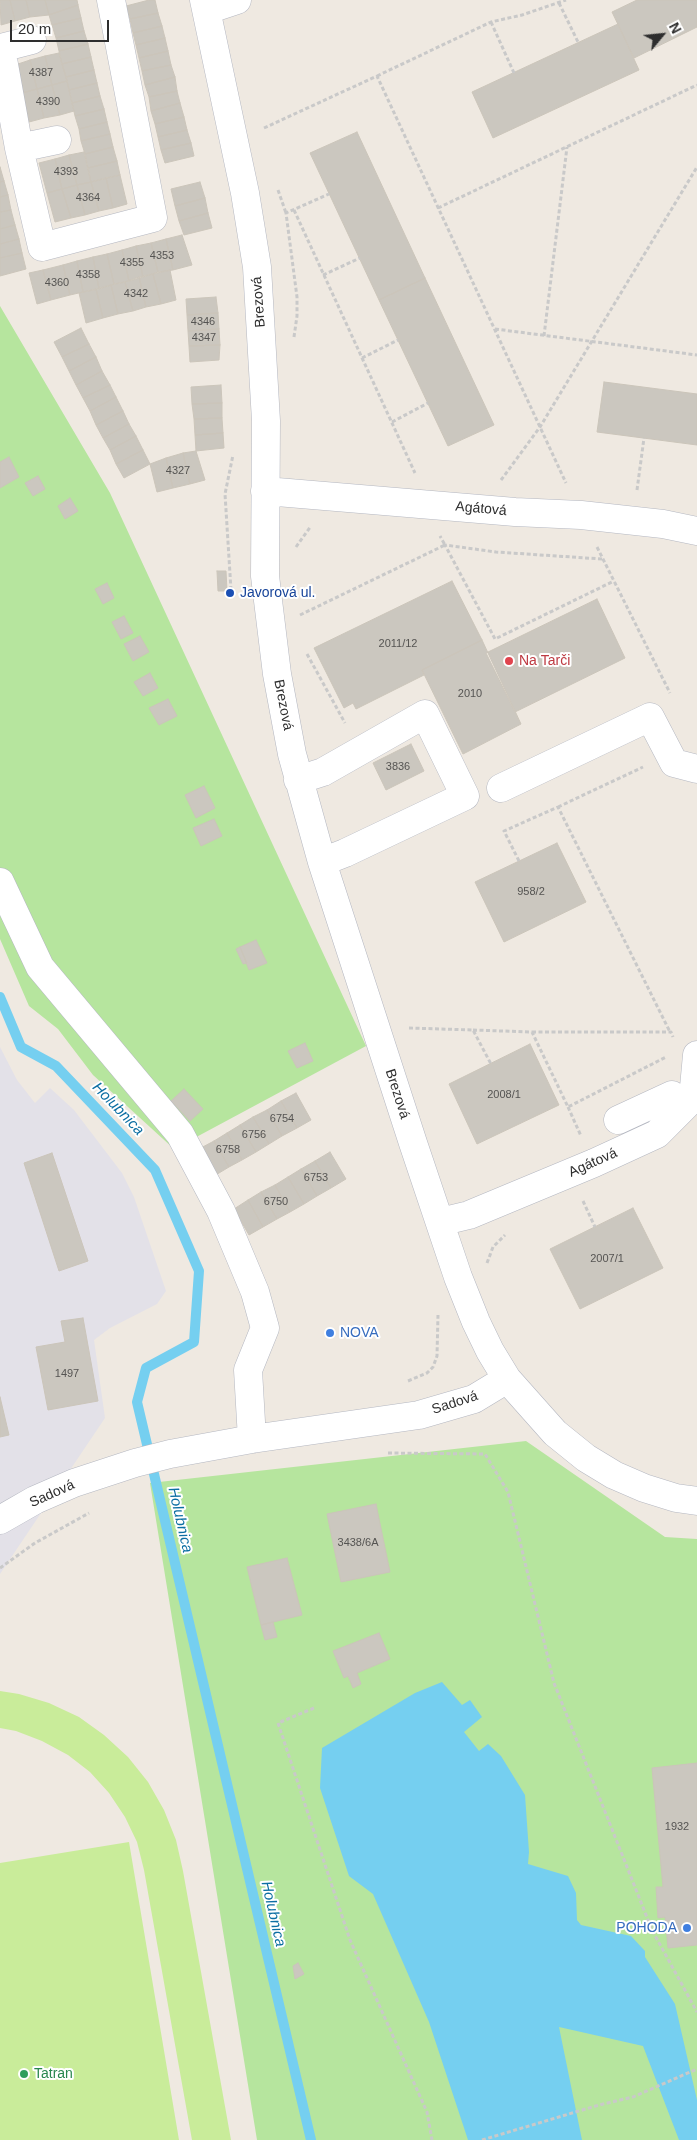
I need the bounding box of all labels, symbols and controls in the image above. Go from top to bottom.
scale bar [12,10,111,42]
north arrow [637,10,687,60]
text: 20 m [18,20,51,37]
text: N [666,20,685,36]
house number: 4387 [29,66,53,80]
house number: 4390 [36,95,60,109]
house number: 4393 [54,165,78,179]
house number: 4364 [76,191,100,205]
house number: 4353 [150,249,174,263]
house number: 4355 [120,256,144,270]
house number: 4358 [76,268,100,282]
house number: 4360 [45,276,69,290]
street label: Brezová [249,276,269,328]
house number: 4342 [124,287,148,301]
house number: 4346 [191,315,215,329]
house number: 4347 [192,331,216,345]
house number: 4327 [166,464,190,478]
street label: Agátová [455,498,507,520]
place label: Javorová ul. [240,585,315,601]
marker: Javorová ul. [224,587,236,599]
house number: 2011/12 [379,637,417,651]
place label: Na Tarči [519,653,570,669]
marker: Na Tarči [503,655,515,667]
street label: Brezová [270,678,296,732]
house number: 2010 [458,687,482,701]
house number: 3836 [386,760,410,774]
house number: 958/2 [517,885,545,899]
street label: Brezová [381,1067,413,1121]
water label: Holubnica [88,1079,148,1139]
house number: 2008/1 [487,1088,521,1102]
house number: 6754 [270,1112,294,1126]
house number: 6756 [242,1128,266,1142]
house number: 6758 [216,1143,240,1157]
street label: Agátová [566,1145,620,1181]
house number: 6753 [304,1171,328,1185]
house number: 6750 [264,1195,288,1209]
house number: 2007/1 [590,1252,624,1266]
place label: NOVA [340,1325,379,1341]
marker: NOVA [324,1327,336,1339]
house number: 1497 [55,1367,79,1381]
street label: Sadová [430,1388,480,1418]
street label: Sadová [27,1477,77,1511]
water label: Holubnica [164,1485,196,1555]
house number: 3438/6A [338,1536,378,1550]
house number: 1932 [665,1820,689,1834]
water label: Holubnica [257,1879,289,1949]
place label: POHODA [616,1920,677,1936]
marker: POHODA [681,1922,693,1934]
place label: Tatran [34,2066,73,2082]
marker: Tatran [18,2068,30,2080]

